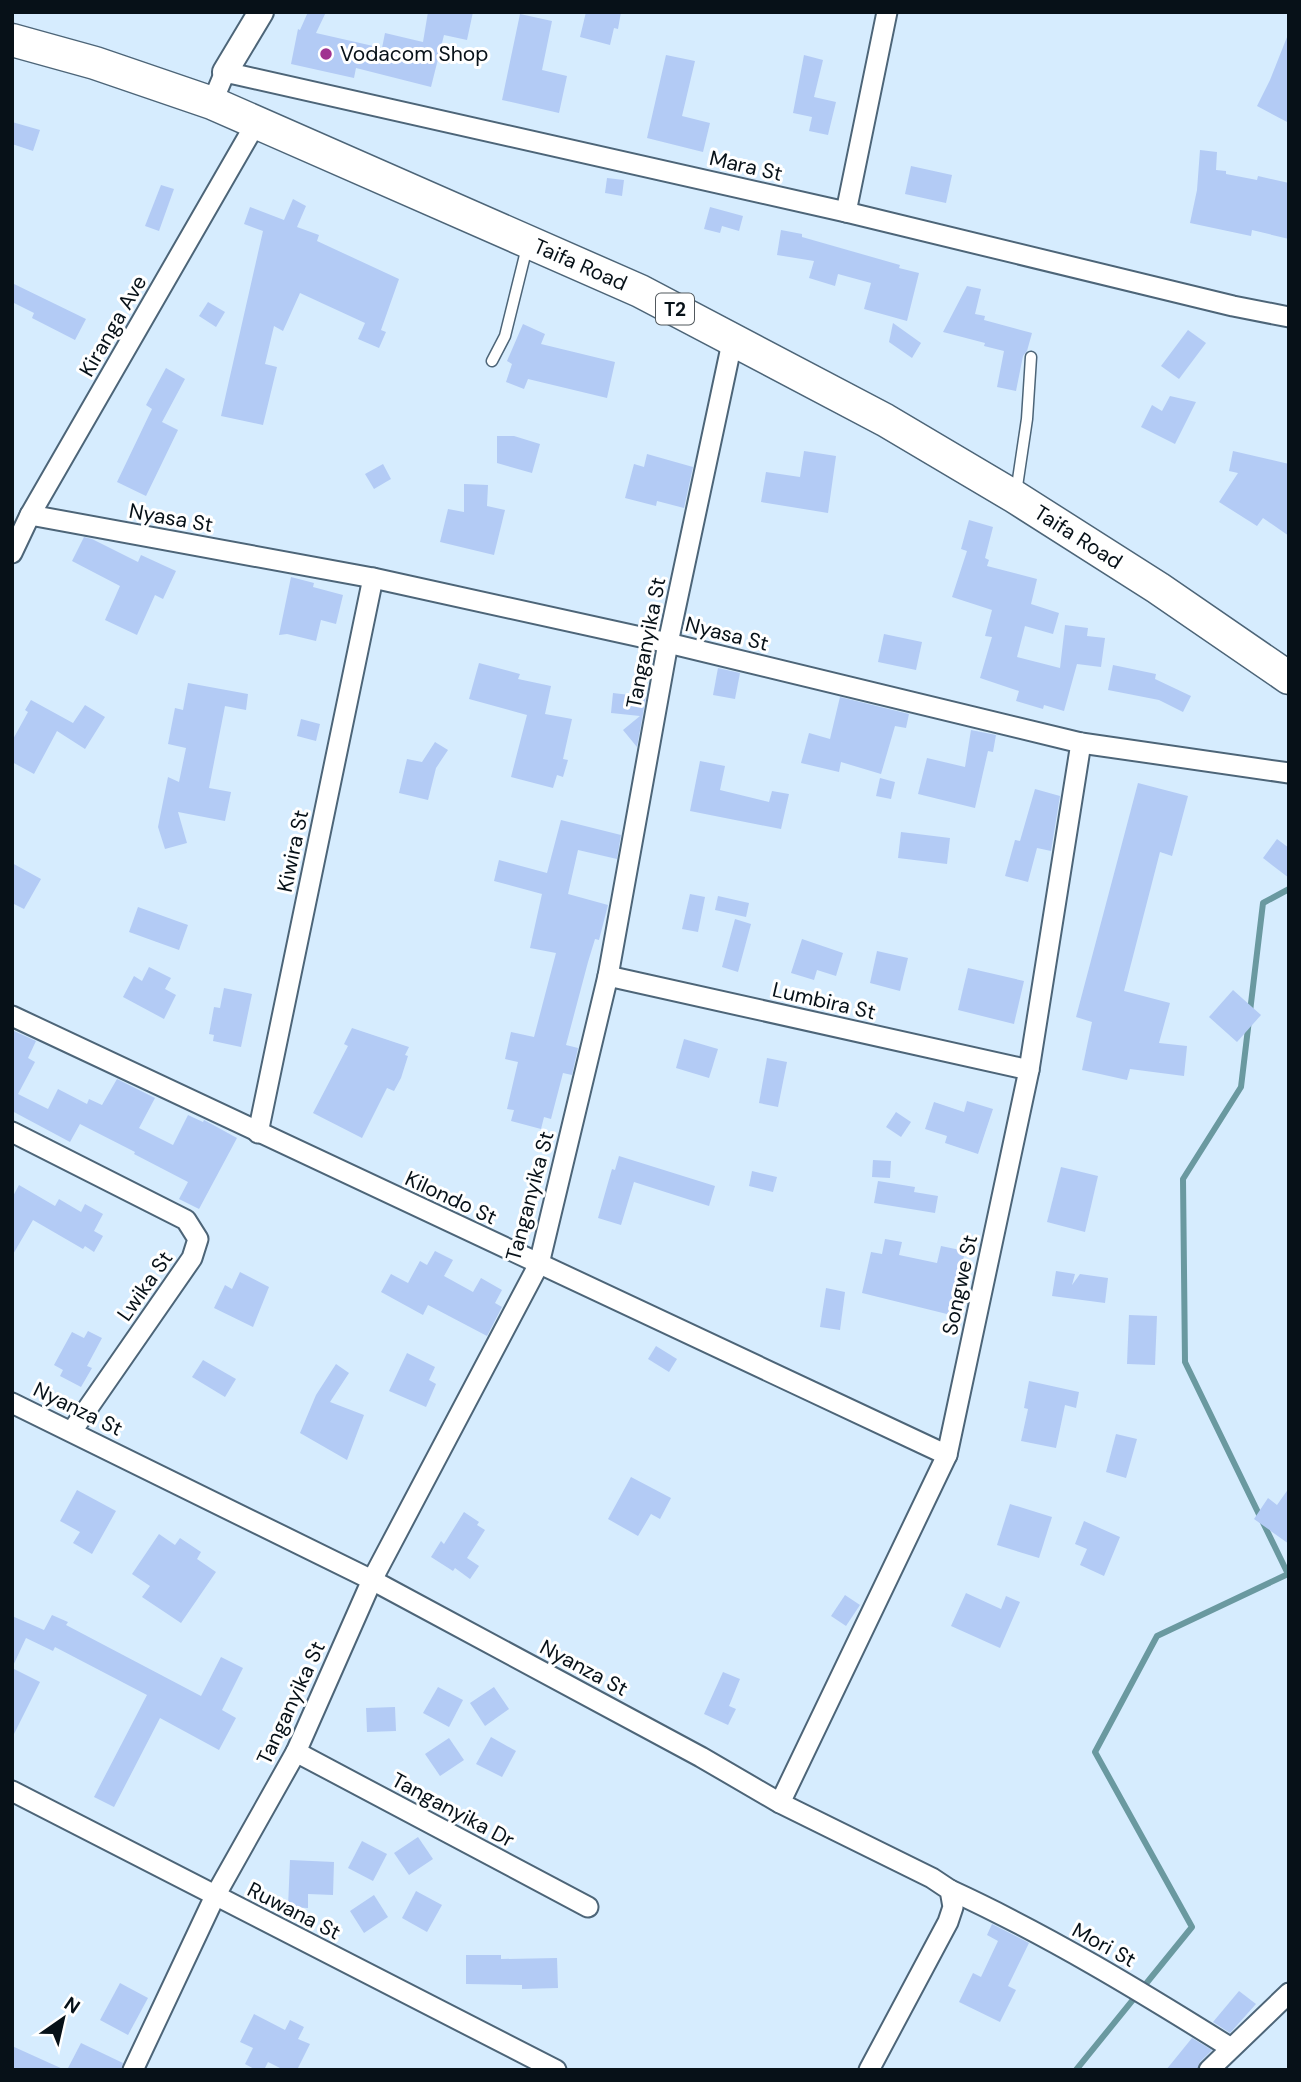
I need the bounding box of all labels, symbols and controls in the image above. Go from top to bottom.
place label: Vodacom Shop [340,40,488,68]
marker: Vodacom Shop [318,46,334,62]
street label: Mara St [707,144,785,188]
street label: Taifa Road [529,232,631,298]
street label: Kiranga Ave [73,270,153,382]
road number: T2 [656,294,694,324]
street label: Nyasa St [127,497,215,539]
street label: Taifa Road [1029,499,1128,576]
street label: Tanganyika St [620,575,672,711]
street label: Nyasa St [682,610,772,658]
street label: Kiwira St [271,807,315,895]
street label: Lumbira St [770,976,878,1026]
street label: Tanganyika St [499,1128,561,1264]
street label: Kilondo St [401,1165,501,1231]
street label: Songwe St [936,1232,984,1338]
street label: Lwika St [111,1245,179,1327]
street label: Nyanza St [29,1375,127,1443]
street label: Nyanza St [535,1633,633,1703]
street label: Tanganyika St [250,1637,332,1769]
street label: Tanganyika Dr [387,1766,519,1854]
street label: Ruwana St [243,1876,345,1946]
street label: Mori St [1067,1916,1141,1974]
north arrow [28,1984,98,2054]
text: N [59,1991,85,2020]

